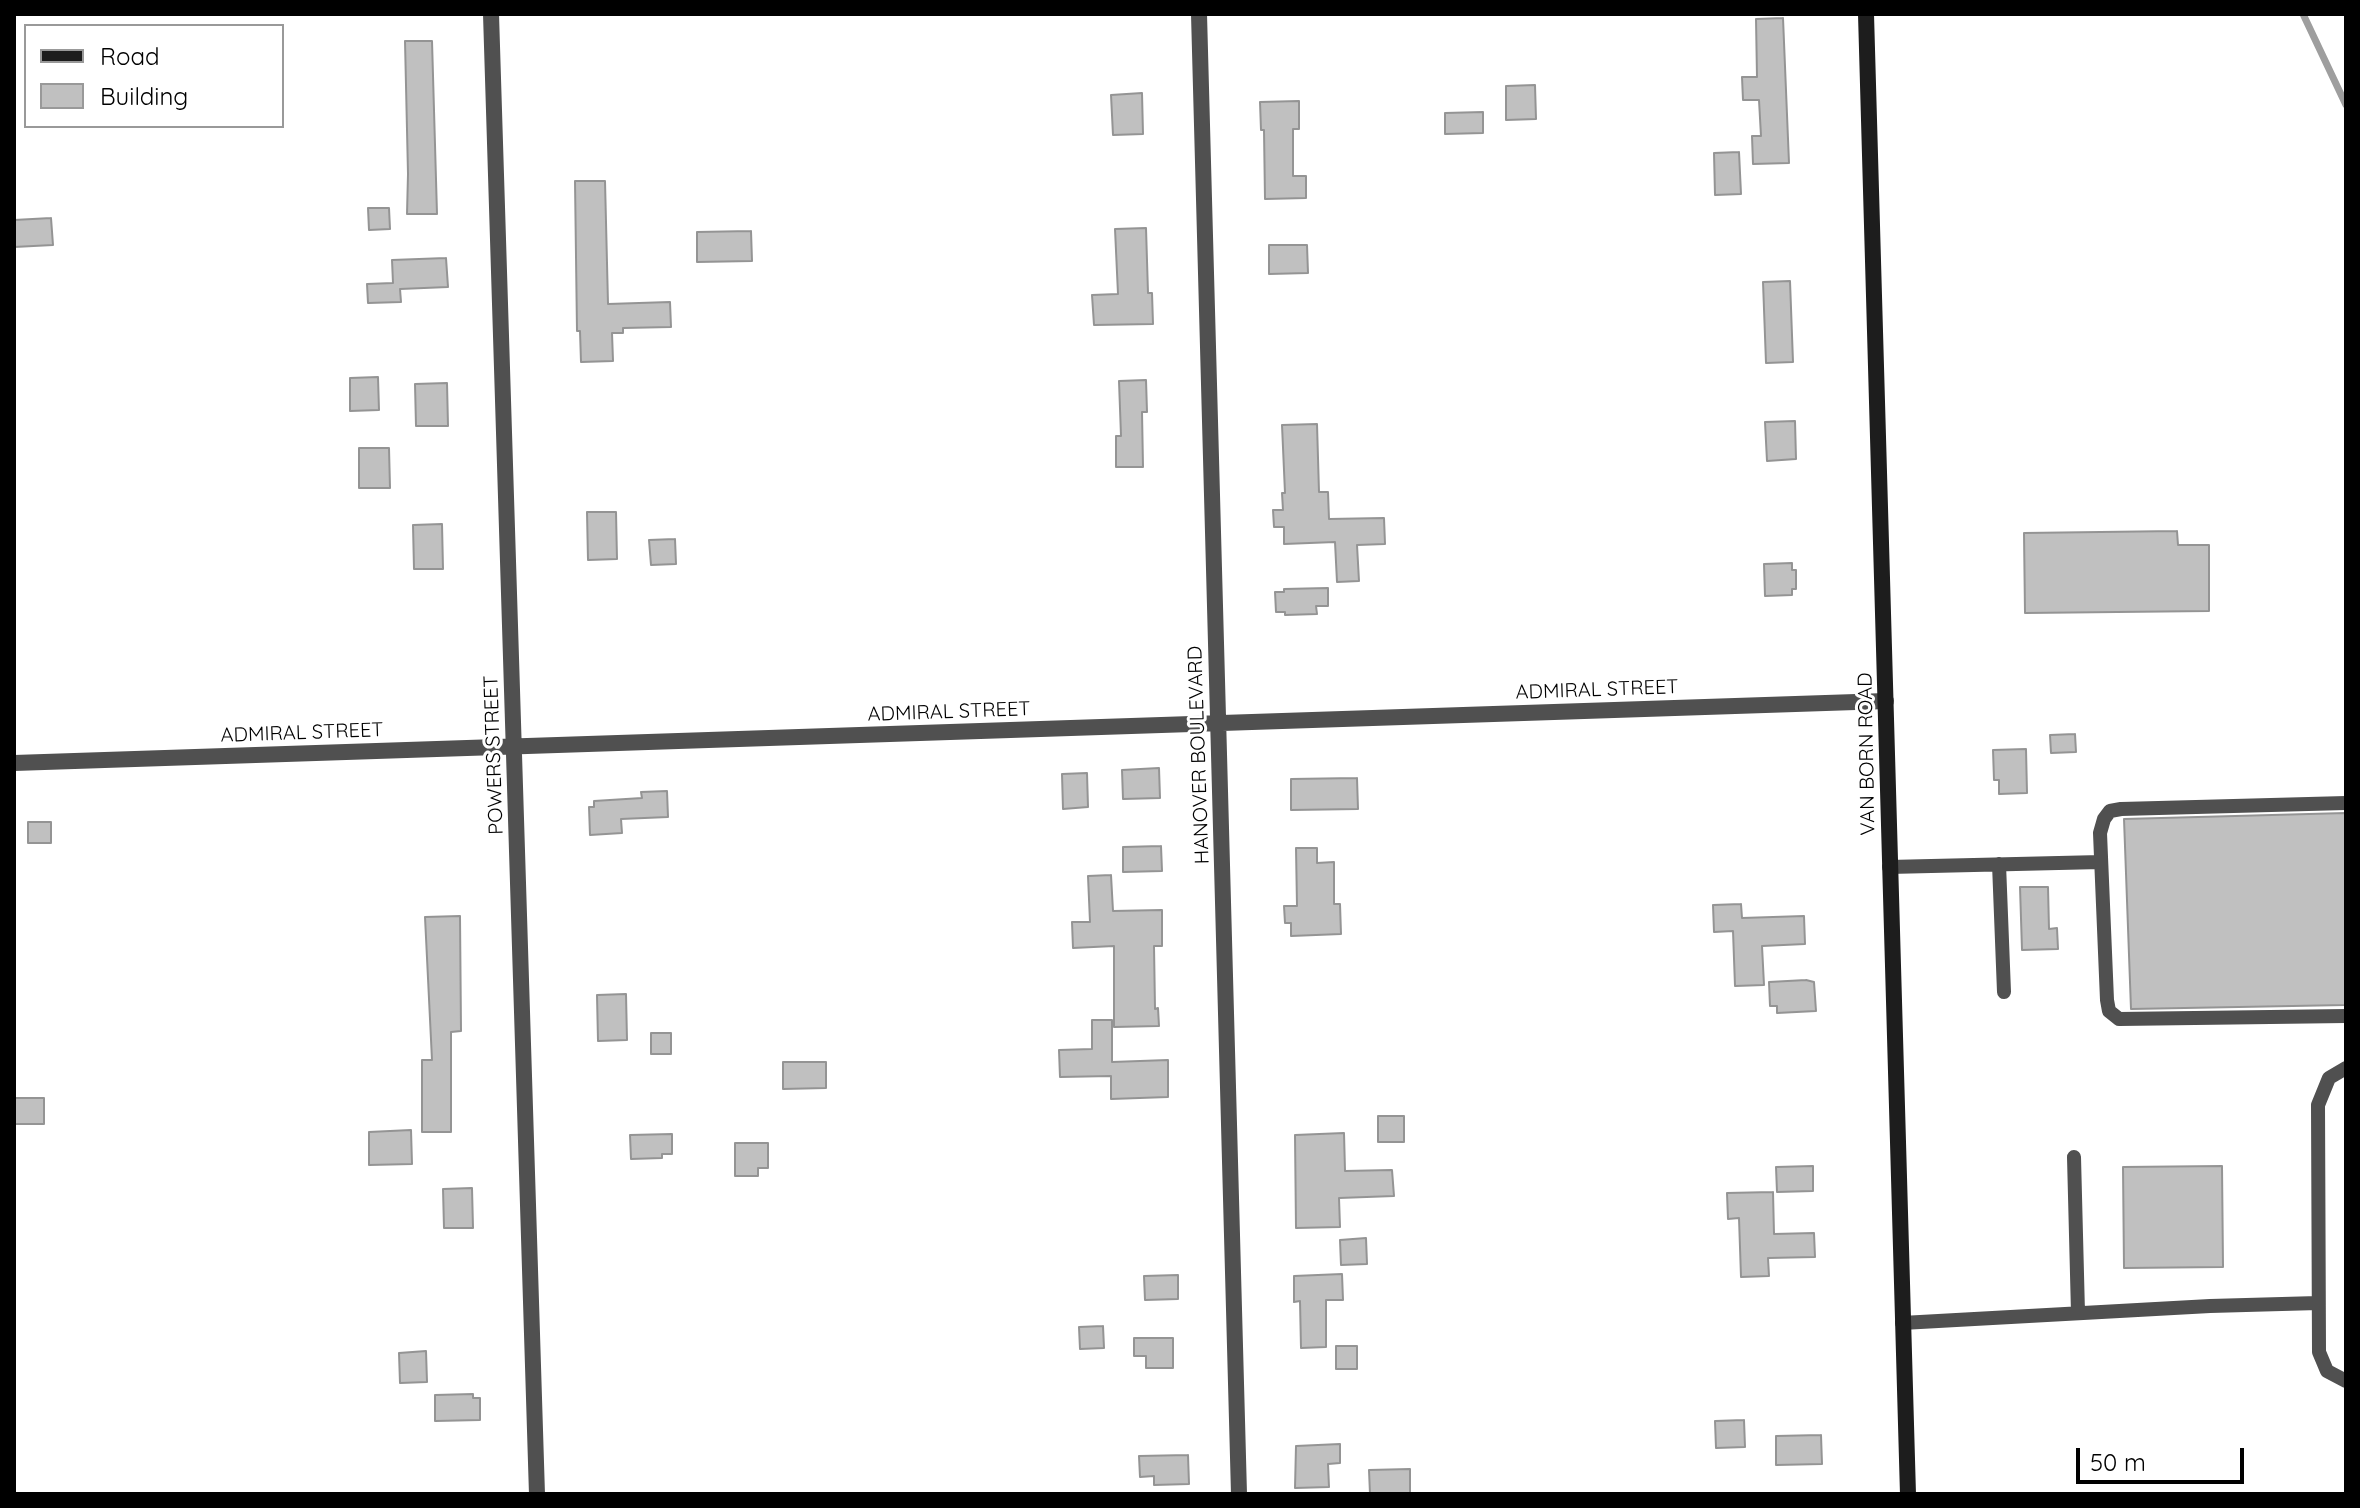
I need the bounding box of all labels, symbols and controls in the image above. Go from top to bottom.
legend [24,24,284,128]
text: Road [100,41,160,71]
text: Building [100,81,188,111]
street label: HANOVER BOULEVARD [1183,645,1215,865]
street label: VAN BORN ROAD [1854,672,1880,836]
street label: POWERS STREET [479,675,509,835]
street label: ADMIRAL STREET [1515,675,1679,705]
street label: ADMIRAL STREET [867,697,1031,727]
street label: ADMIRAL STREET [220,718,384,748]
scale bar [2080,1432,2248,1482]
text: 50 m [2090,1447,2146,1477]

